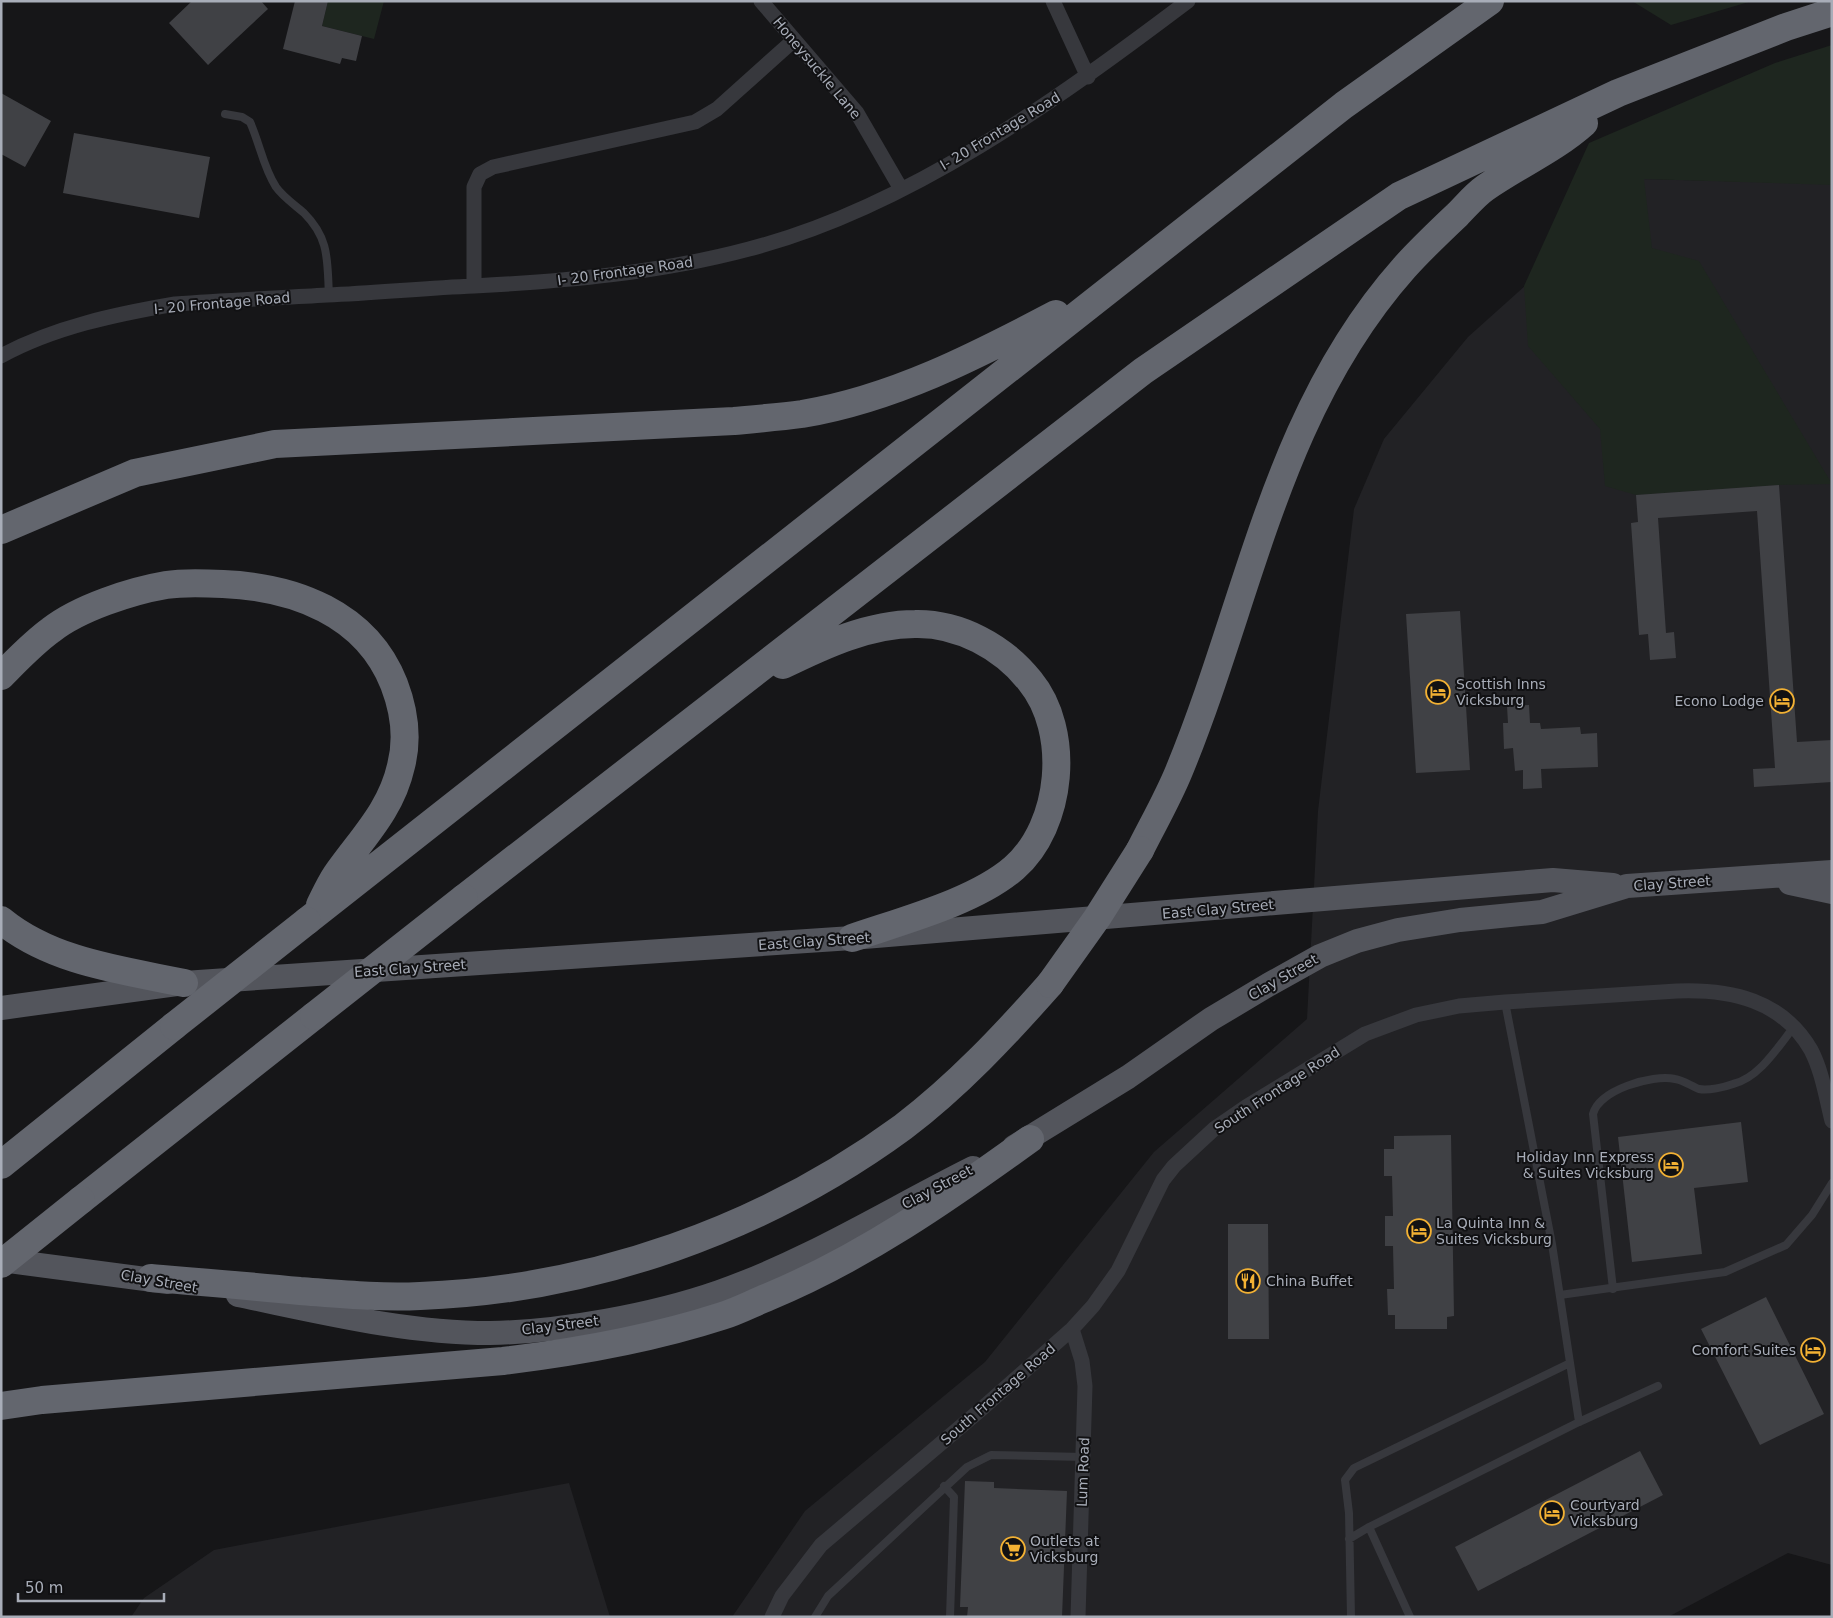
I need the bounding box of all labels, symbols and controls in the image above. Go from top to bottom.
street label: Honeysuckle Lane [770,14,864,122]
street label: I- 20 Frontage Road [937,89,1063,173]
street label: I- 20 Frontage Road [556,254,694,288]
street label: I- 20 Frontage Road [153,289,291,317]
place label: Scottish Inns Vicksburg [1456,676,1546,708]
hotel icon: Scottish Inns Vicksburg [1425,679,1451,705]
hotel icon: Econo Lodge [1769,688,1795,714]
place label: Econo Lodge [1674,693,1764,709]
street label: Clay Street [1633,872,1712,894]
street label: East Clay Street [1161,896,1275,922]
street label: East Clay Street [757,929,871,953]
street label: Clay Street [1245,950,1321,1003]
street label: East Clay Street [353,956,467,980]
street label: South Frontage Road [1211,1043,1343,1137]
place label: Holiday Inn Express & Suites Vicksburg [1516,1149,1654,1181]
hotel icon: Holiday Inn Express & Suites Vicksburg [1658,1152,1684,1178]
street label: Clay Street [899,1162,975,1212]
place label: La Quinta Inn & Suites Vicksburg [1436,1215,1552,1247]
hotel icon: La Quinta Inn & Suites Vicksburg [1406,1218,1432,1244]
street label: Clay Street [119,1266,199,1296]
restaurant icon: China Buffet [1235,1268,1261,1294]
place label: China Buffet [1266,1273,1353,1289]
street label: Clay Street [521,1312,600,1338]
hotel icon: Comfort Suites [1800,1337,1826,1363]
street label: South Frontage Road [938,1340,1058,1448]
place label: Comfort Suites [1692,1342,1796,1358]
street label: Lum Road [1074,1437,1092,1507]
place label: Courtyard Vicksburg [1570,1497,1640,1529]
hotel icon: Courtyard Vicksburg [1539,1500,1565,1526]
place label: Outlets at Vicksburg [1030,1533,1100,1565]
supermarket icon: Outlets at Vicksburg [1000,1536,1026,1562]
scale bar [18,1570,164,1602]
text: 50 m [25,1579,63,1597]

